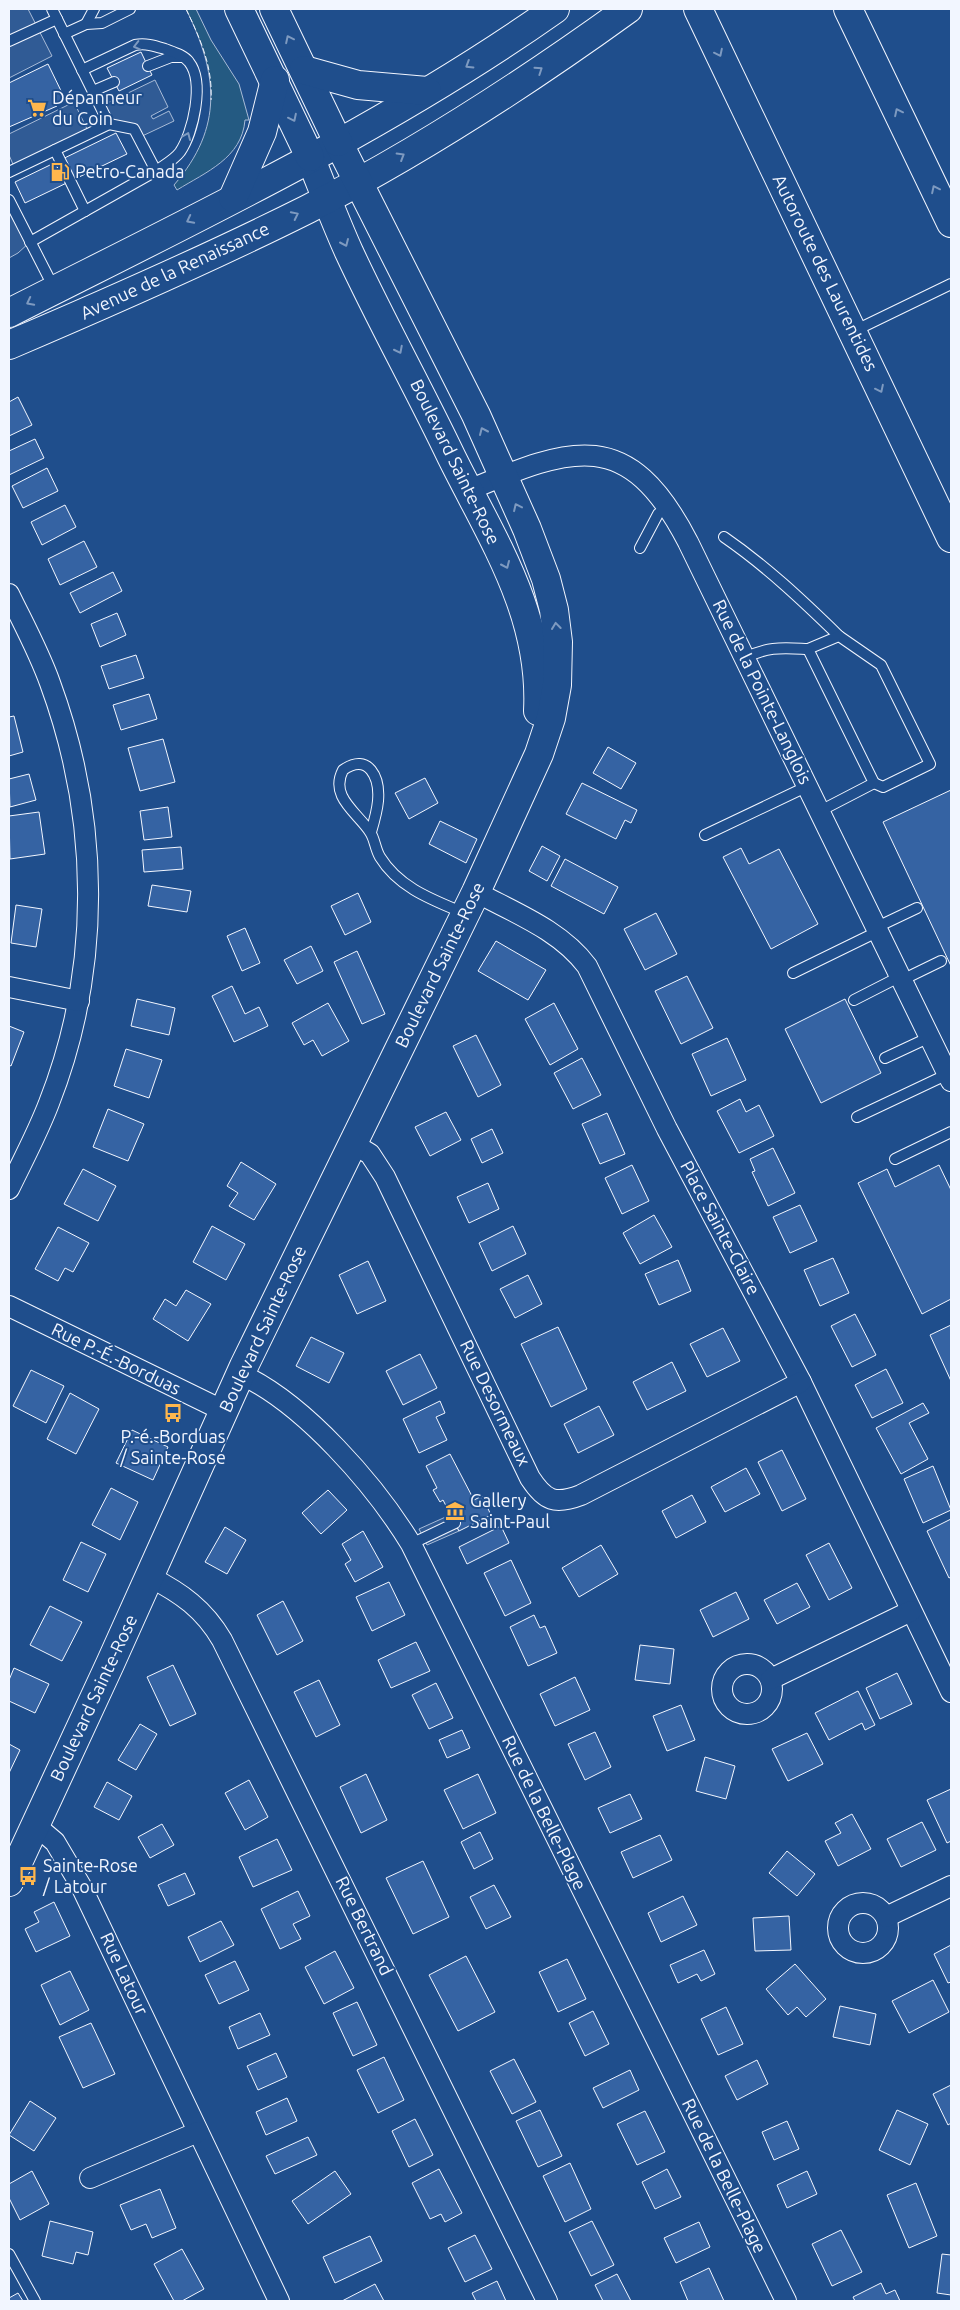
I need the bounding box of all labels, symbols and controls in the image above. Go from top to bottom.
one-way arrow [285,35,295,44]
one-way arrow [133,40,141,51]
one-way arrow [713,48,723,57]
one-way arrow [465,59,474,69]
one-way arrow [533,67,542,77]
place label: Dépanneur du Coin [52,87,142,128]
supermarket icon: Dépanneur du Coin [26,97,48,119]
one-way arrow [894,108,904,117]
one-way arrow [287,113,297,122]
one-way arrow [181,132,192,141]
one-way arrow [395,153,404,163]
fuel station icon: Petro-Canada [49,161,71,183]
place label: Petro-Canada [75,161,185,181]
street label: Autoroute des Laurentides [770,171,882,374]
one-way arrow [931,185,942,194]
one-way arrow [290,211,299,221]
one-way arrow [186,214,195,224]
street label: Avenue de la Renaissance [77,218,272,323]
one-way arrow [339,238,350,247]
one-way arrow [26,296,35,306]
one-way arrow [393,345,403,354]
street label: Boulevard Sainte-Rose [407,376,505,547]
one-way arrow [874,383,884,392]
one-way arrow [479,427,489,436]
one-way arrow [513,503,524,512]
one-way arrow [499,560,510,569]
street label: Rue de la Pointe-Langlois [709,596,816,787]
one-way arrow [551,622,562,630]
street label: Boulevard Sainte-Rose [390,879,488,1050]
street label: Place Sainte-Claire [677,1157,765,1298]
street label: Boulevard Sainte-Rose [215,1242,309,1415]
street label: Rue P.-É.-Borduas [49,1317,185,1398]
street label: Rue Desormeaux [457,1336,535,1469]
bus stop icon: P.-é.-Borduas / Sainte-Rose [162,1402,184,1424]
place label: P.-é.-Borduas / Sainte-Rose [119,1426,226,1467]
place label: Gallery Saint-Paul [470,1490,550,1531]
museum icon: Gallery Saint-Paul [444,1500,466,1522]
street label: Boulevard Sainte-Rose [46,1611,140,1784]
street label: Rue de la Belle-Plage [499,1732,591,1893]
place label: Sainte-Rose / Latour [42,1855,138,1896]
bus stop icon: Sainte-Rose / Latour [17,1865,39,1887]
street label: Rue Bertrand [332,1873,397,1978]
street label: Rue Latour [97,1929,153,2018]
street label: Rue de la Belle-Plage [679,2095,771,2256]

